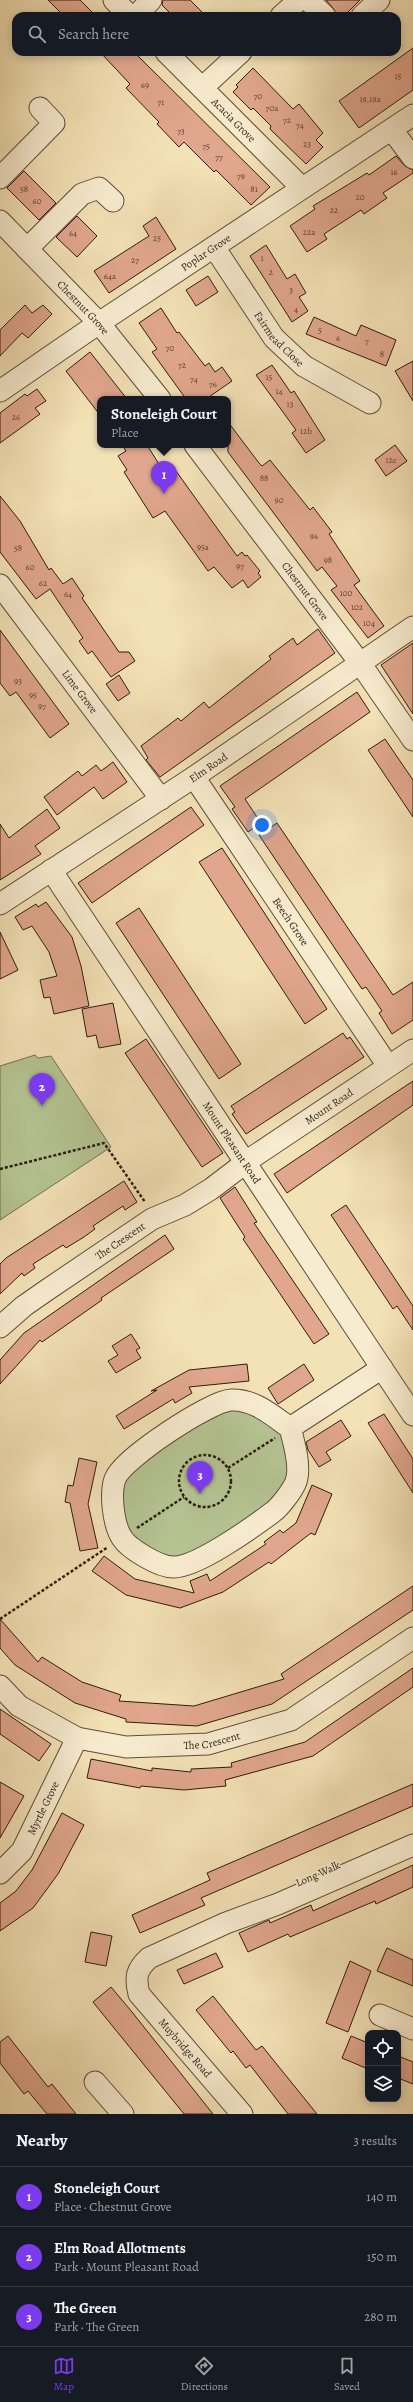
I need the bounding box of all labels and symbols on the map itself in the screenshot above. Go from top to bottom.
house number: 15 [395,70,402,82]
house number: 69 [141,79,149,91]
house number: 70 [254,90,262,102]
house number: 19,19a [359,93,381,105]
street label: Acacia Grove [208,94,259,145]
house number: 71 [158,96,164,108]
house number: 70a [266,102,279,114]
house number: 72 [283,114,292,126]
house number: 74 [296,119,304,131]
house number: 73 [177,125,185,137]
house number: 23 [303,138,311,150]
house number: 75 [202,140,210,152]
house number: 77 [215,151,223,163]
house number: 16 [390,166,398,178]
house number: 79 [237,170,245,182]
house number: 58 [20,183,28,195]
house number: 81 [250,183,258,195]
house number: 20 [355,191,365,203]
house number: 60 [33,195,42,207]
house number: 22 [330,204,339,216]
house number: 22a [303,226,316,238]
house number: 64 [69,227,77,239]
street label: Poplar Grove [178,230,234,274]
house number: 25 [153,232,161,244]
house number: 1 [260,252,264,264]
house number: 27 [131,254,139,266]
house number: 2 [269,266,274,278]
house number: 64a [104,270,117,282]
street label: Chestnut Grove [54,277,113,338]
house number: 3 [289,284,293,296]
house number: 4 [294,303,298,315]
street label: Fairmead Close [251,308,307,370]
house number: 5 [318,324,322,336]
house number: 6 [336,332,340,344]
house number: 7 [365,335,369,347]
house number: 70 [166,342,174,354]
house number: 8 [380,348,384,360]
house number: 72 [178,359,187,371]
house number: 15 [266,371,273,383]
house number: 74 [190,373,198,385]
house number: 76 [209,378,217,390]
house number: 14 [275,385,283,397]
house number: 13 [287,398,294,410]
house number: 26 [12,411,20,423]
house number: 12b [300,425,312,437]
house number: 12c [385,454,397,466]
pin: 1 [151,461,177,494]
house number: 88 [260,472,268,484]
house number: 90 [275,494,284,506]
house number: 96 [310,530,318,542]
house number: 95a [197,541,210,553]
house number: 58 [14,542,22,554]
house number: 98 [324,554,332,566]
street label: Chestnut Grove [278,559,333,623]
house number: 97 [236,560,244,572]
house number: 60 [26,561,35,573]
house number: 62 [39,577,48,589]
house number: 100 [340,587,353,599]
house number: 64 [64,588,72,600]
house number: 102 [351,601,364,613]
house number: 104 [363,617,375,629]
street label: Lime Grove [59,666,101,716]
house number: 93 [14,675,22,687]
house number: 95 [29,689,37,701]
house number: 97 [38,700,46,712]
street label: Elm Road [186,749,230,786]
your location [252,815,272,835]
street label: Beech Grove [269,894,313,949]
pin: 2 [29,1073,55,1106]
street label: Mount Road [302,1085,356,1128]
street label: Mount Pleasant Road [199,1098,265,1186]
street label: The Crescent [92,1218,148,1263]
pin: 3 [187,1461,213,1494]
street label: The Crescent [183,1728,242,1752]
street label: Myrtle Grove [24,1779,62,1837]
street label: Long Walk [293,1857,343,1890]
street label: Muybridge Road [155,2015,215,2081]

